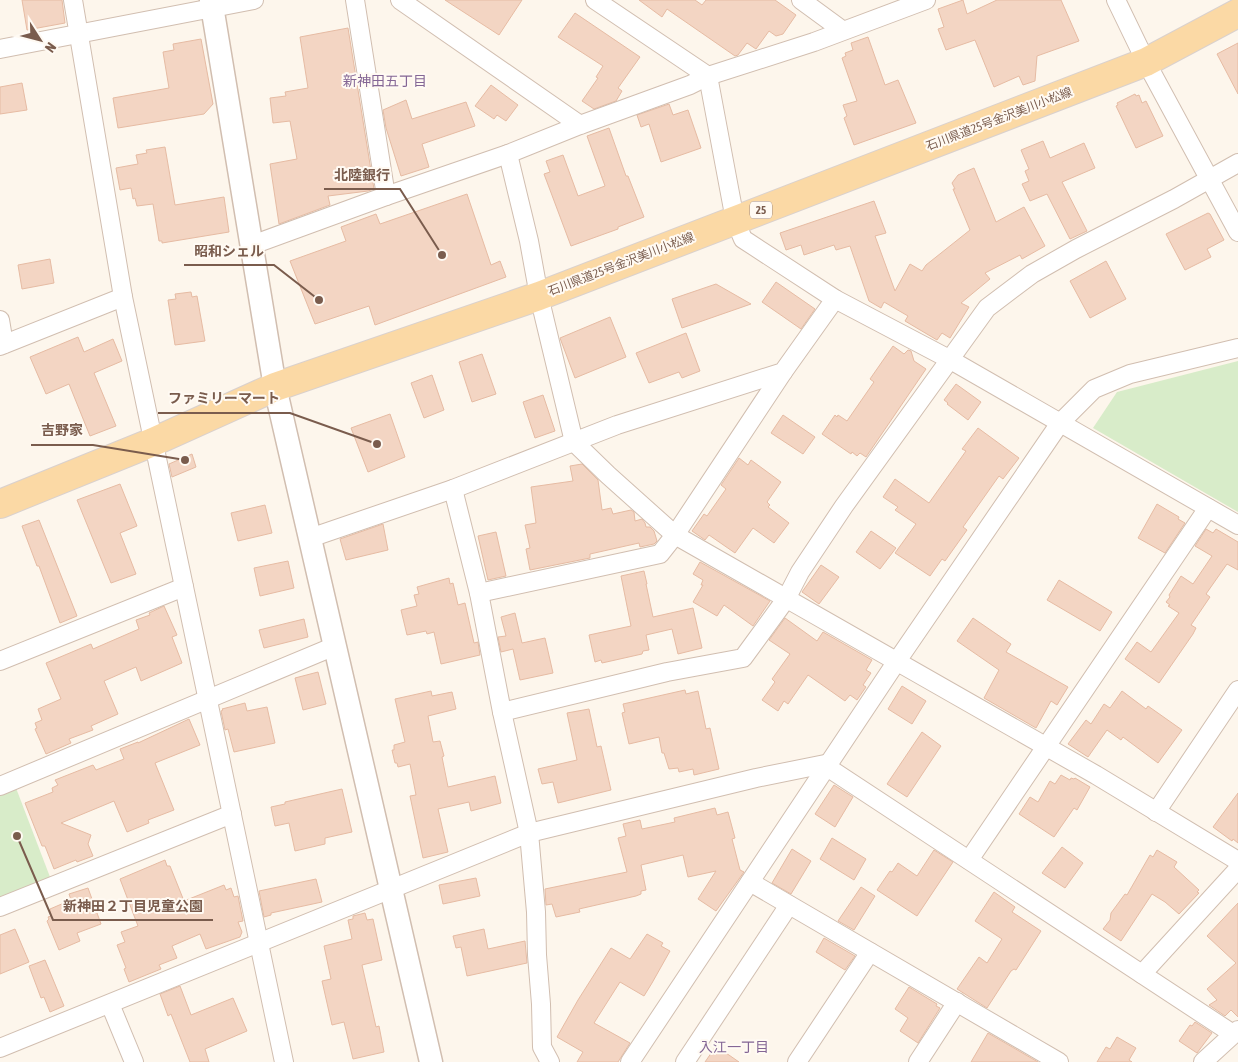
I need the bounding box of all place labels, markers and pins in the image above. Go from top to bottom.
callout: 北陸銀行 [324,160,400,189]
callout: 昭和シェル [184,236,274,265]
callout: ファミリーマート [158,384,290,413]
callout: 吉野家 [31,416,93,445]
callout: 新神田２丁目児童公園 [53,891,213,920]

